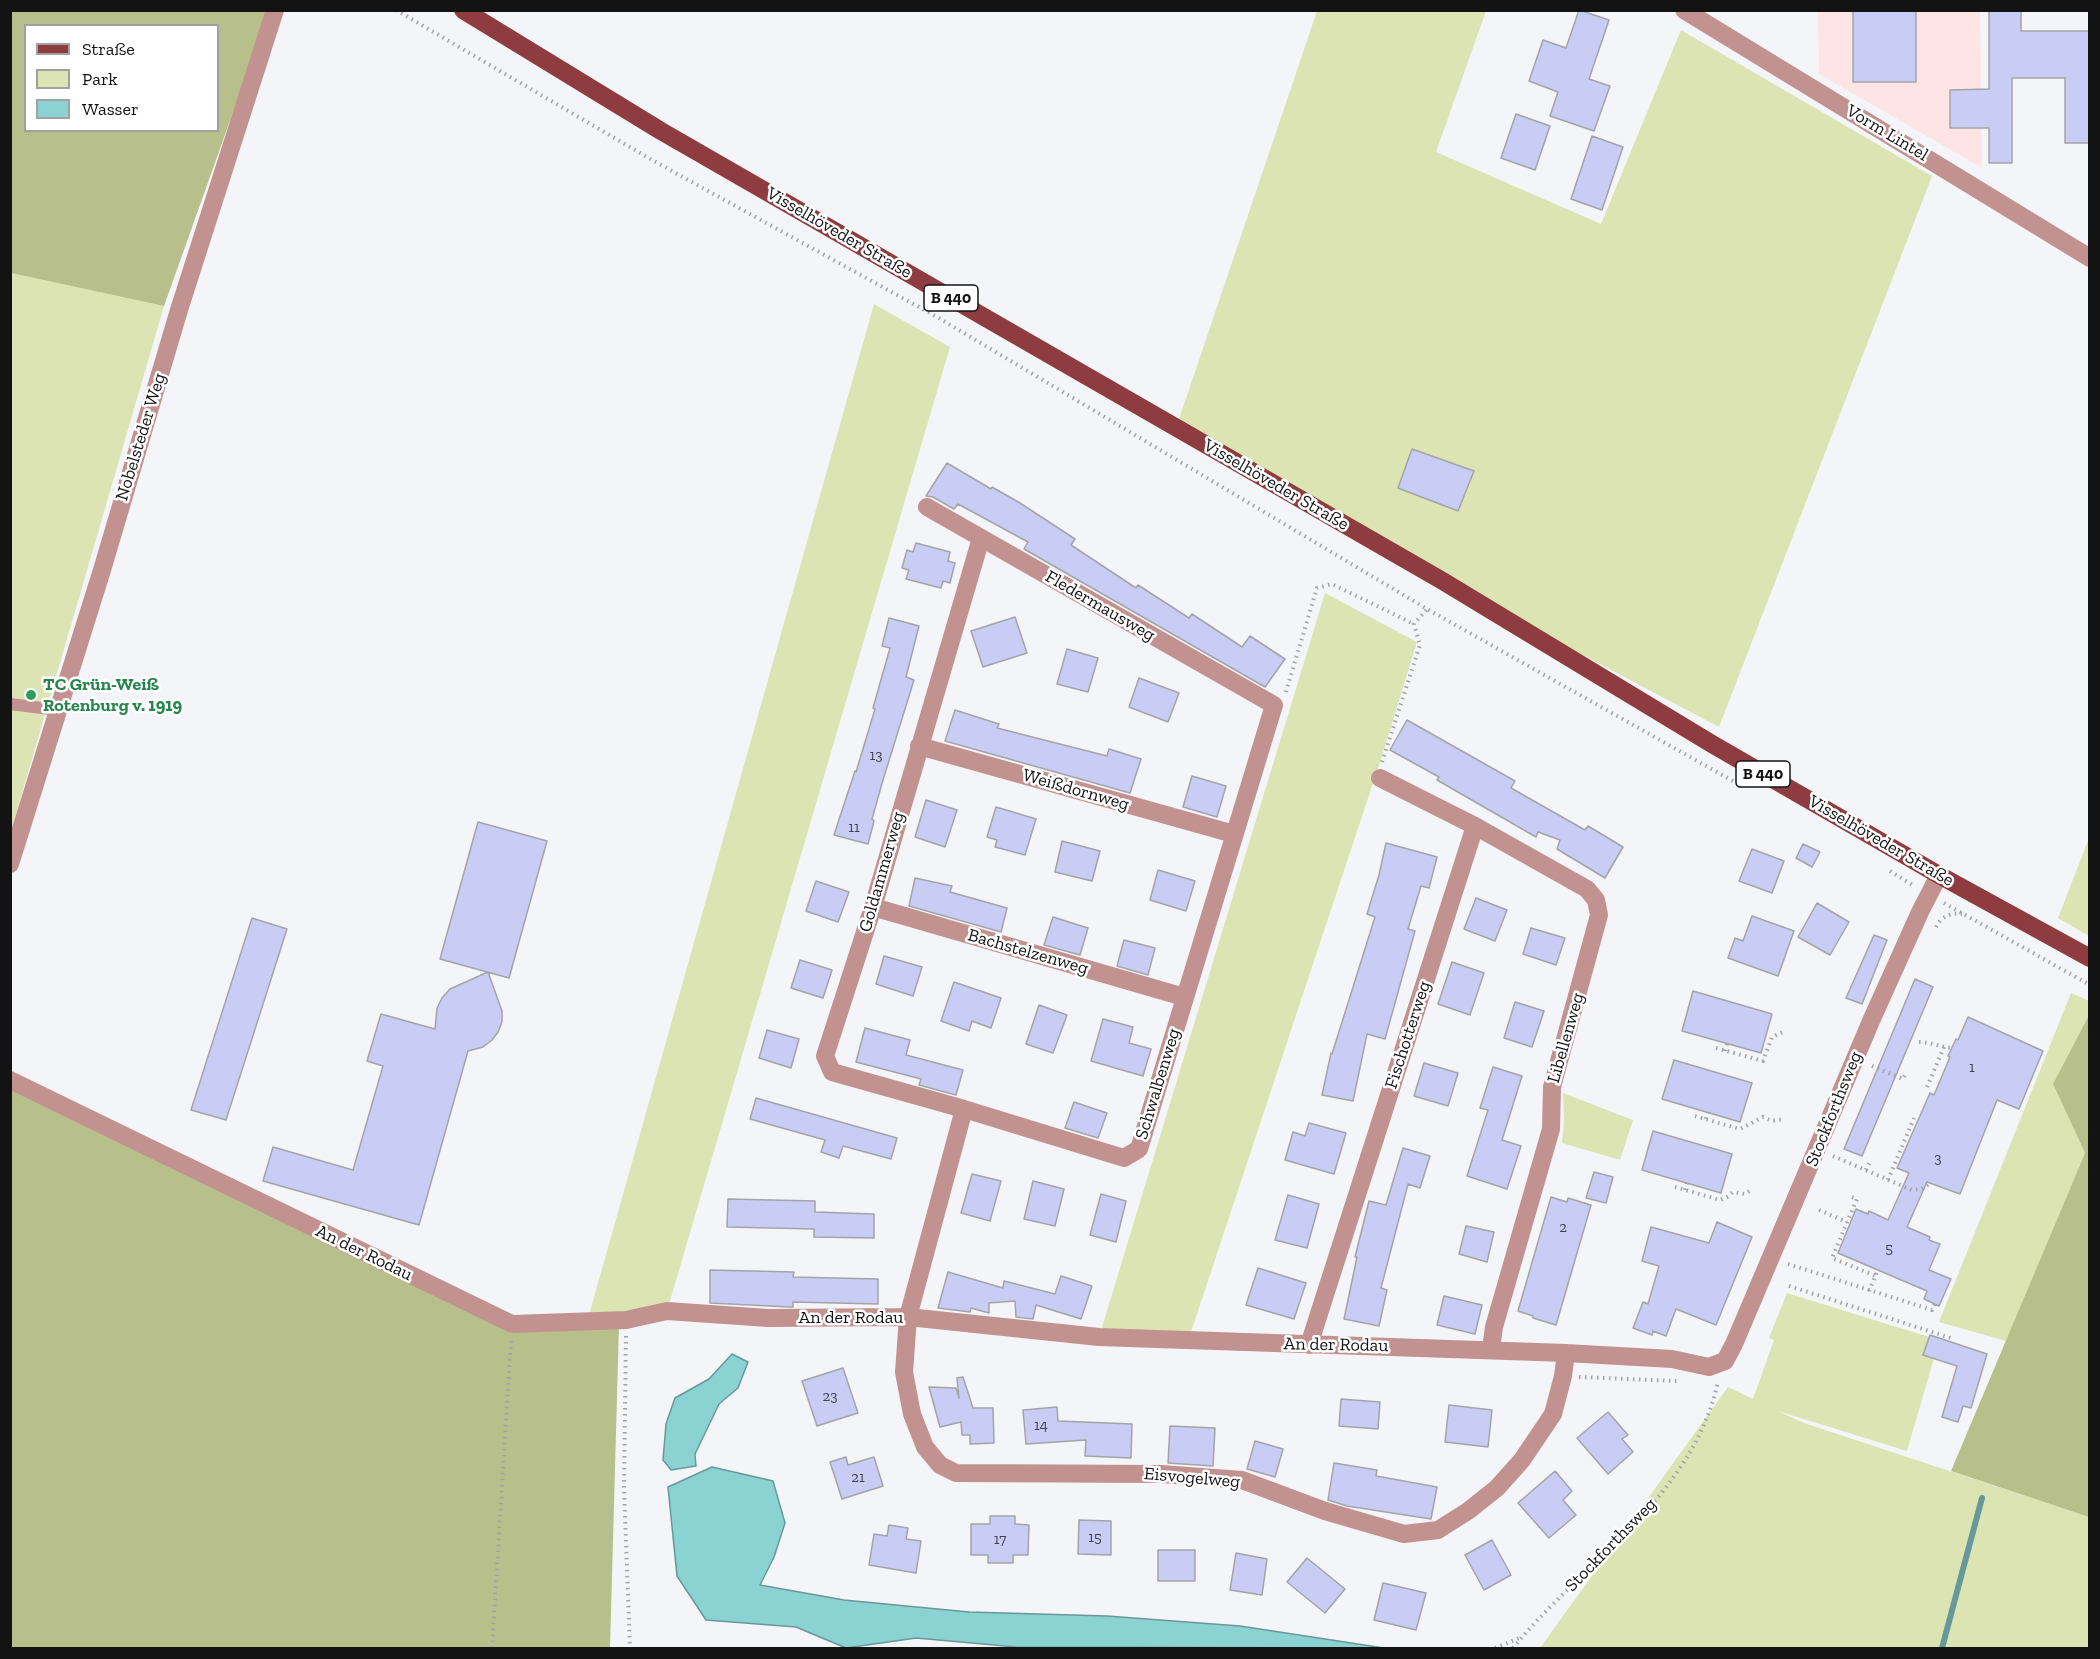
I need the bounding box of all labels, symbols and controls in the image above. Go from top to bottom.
legend [24,24,219,132]
text: Straße [82,38,135,60]
text: Park [82,68,118,90]
text: Wasser [82,98,139,120]
street label: Vorm Lintel [1842,100,1932,166]
street label: Visselhöveder Straße [762,183,916,283]
road number: B 440 [924,285,978,311]
street label: Nobelsteder Weg [111,371,171,503]
street label: Visselhöveder Straße [1199,435,1353,535]
street label: Fledermausweg [1041,566,1159,646]
place label: TC Grün-Weiß Rotenburg v. 1919 [43,674,182,716]
marker: TC Grün-Weiß Rotenburg v. 1919 [24,688,38,702]
house number: 13 [869,747,883,765]
road number: B 440 [1736,761,1790,787]
street label: Weißdornweg [1020,764,1132,816]
street label: Visselhöveder Straße [1804,791,1958,891]
street label: Goldammerweg [855,809,909,935]
house number: 11 [848,819,860,837]
street label: Bachstelzenweg [965,924,1091,980]
street label: Fischotterweg [1380,978,1436,1092]
street label: Libellenweg [1543,990,1589,1086]
street label: Schwalbenweg [1131,1026,1185,1142]
street label: Stockforthsweg [1801,1048,1867,1170]
house number: 1 [1969,1059,1975,1077]
house number: 3 [1934,1150,1942,1168]
house number: 2 [1559,1219,1567,1237]
street label: An der Rodau [312,1220,416,1286]
house number: 5 [1885,1240,1893,1258]
street label: An der Rodau [799,1307,903,1329]
street label: An der Rodau [1283,1333,1389,1357]
house number: 23 [822,1388,838,1406]
house number: 14 [1034,1417,1048,1435]
street label: Eisvogelweg [1143,1463,1241,1493]
house number: 21 [851,1469,865,1487]
street label: Stockforthsweg [1561,1494,1661,1596]
house number: 15 [1088,1529,1102,1547]
house number: 17 [994,1531,1006,1549]

